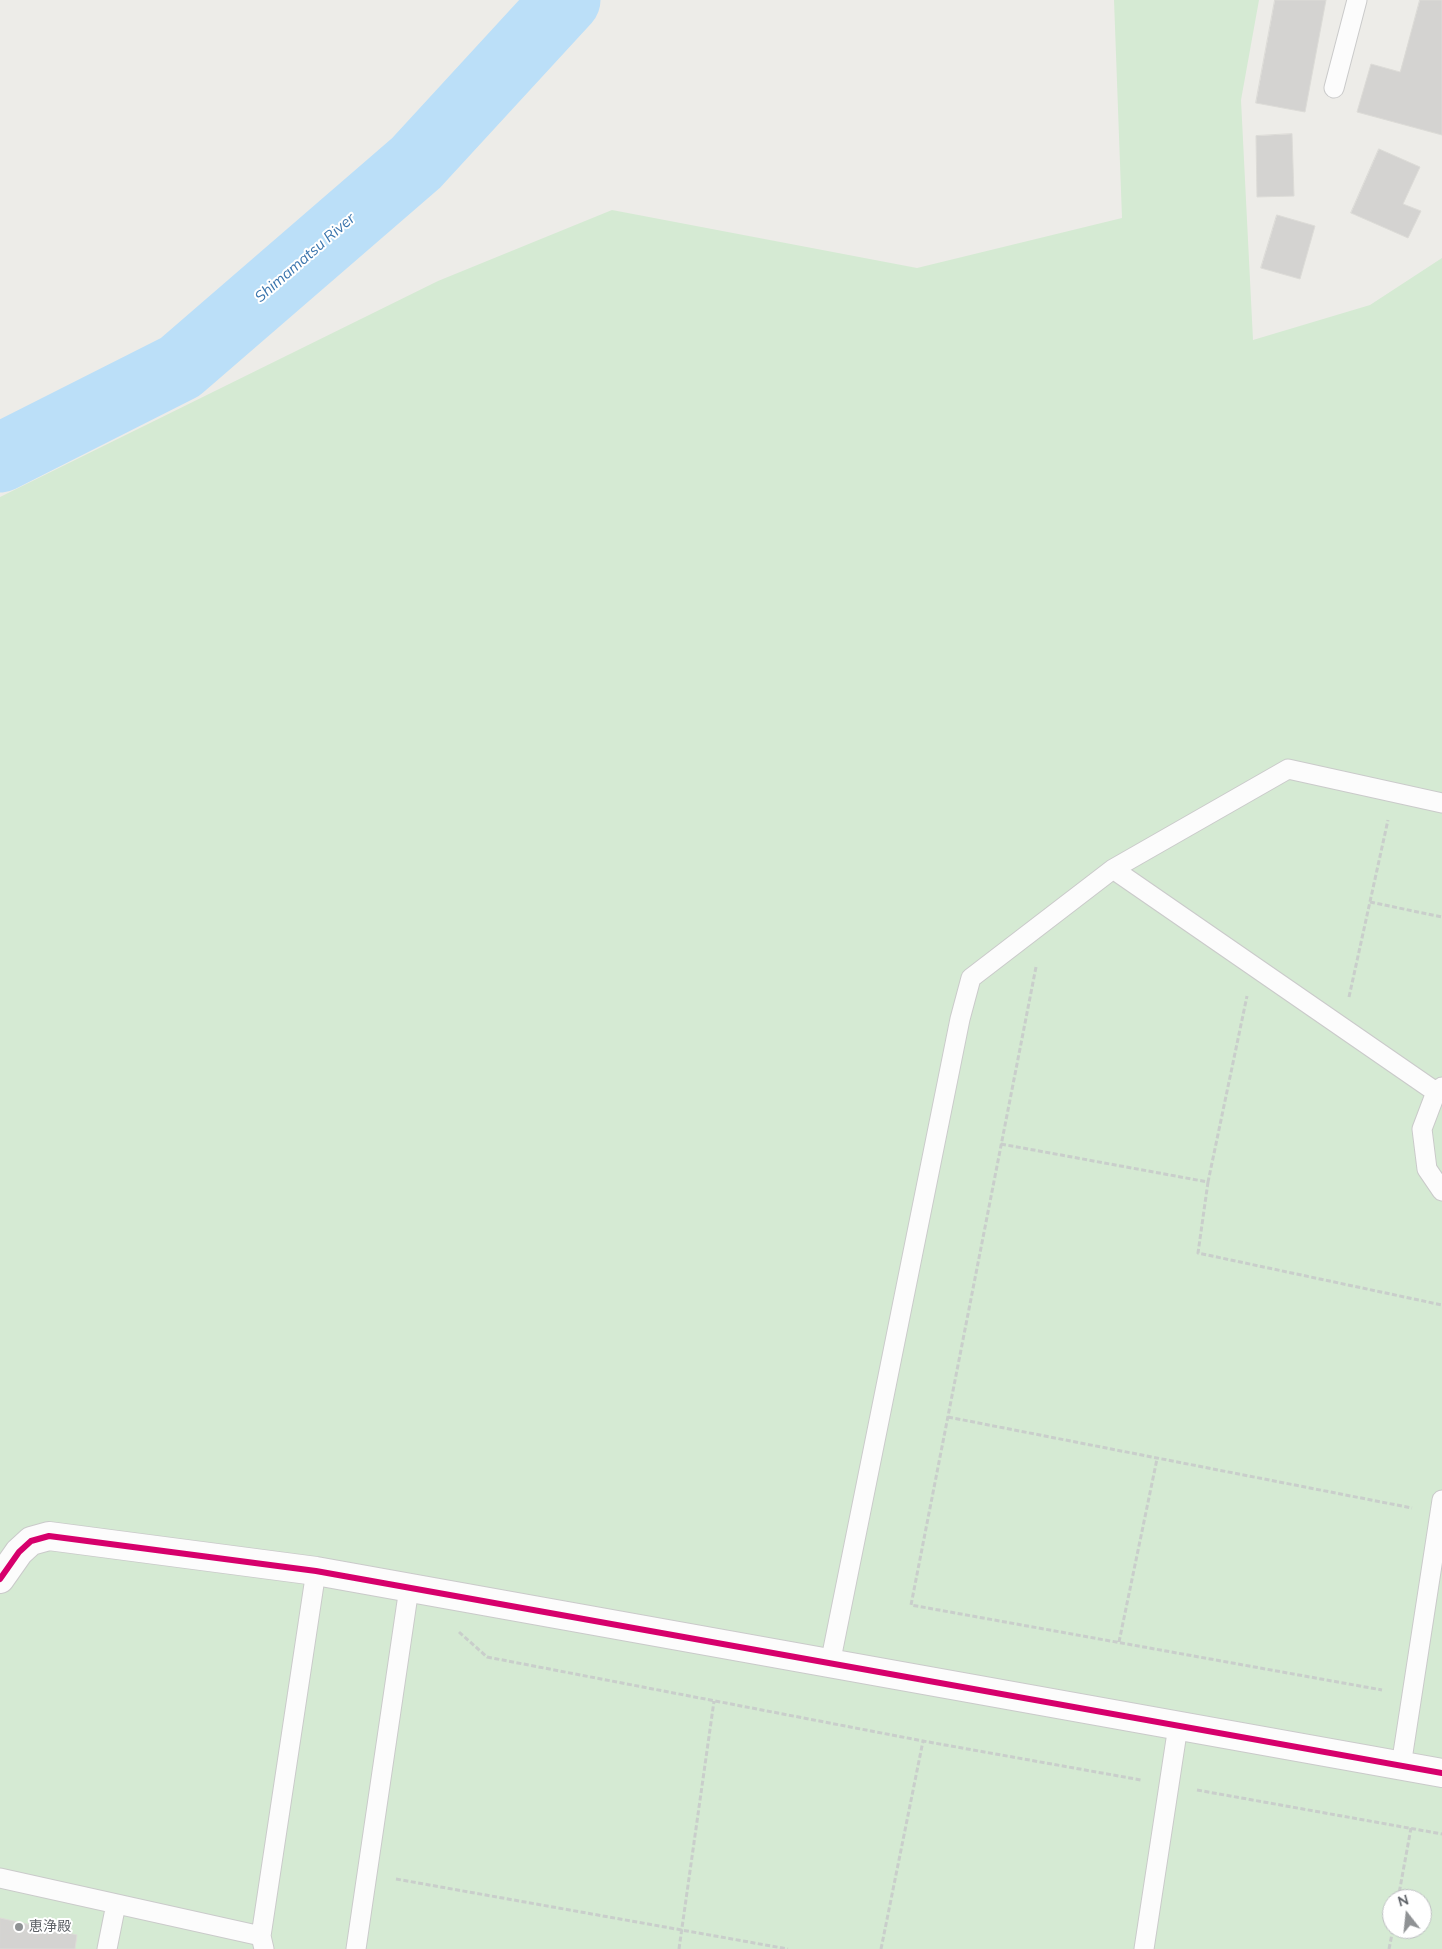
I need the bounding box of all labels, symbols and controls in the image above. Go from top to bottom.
water label: Shimamatsu River [251,210,359,306]
north arrow [1382,1889,1432,1939]
text: N [1396,1890,1411,1911]
place label: 恵浄殿 [29,1919,71,1935]
marker: 恵浄殿 [13,1921,25,1933]

